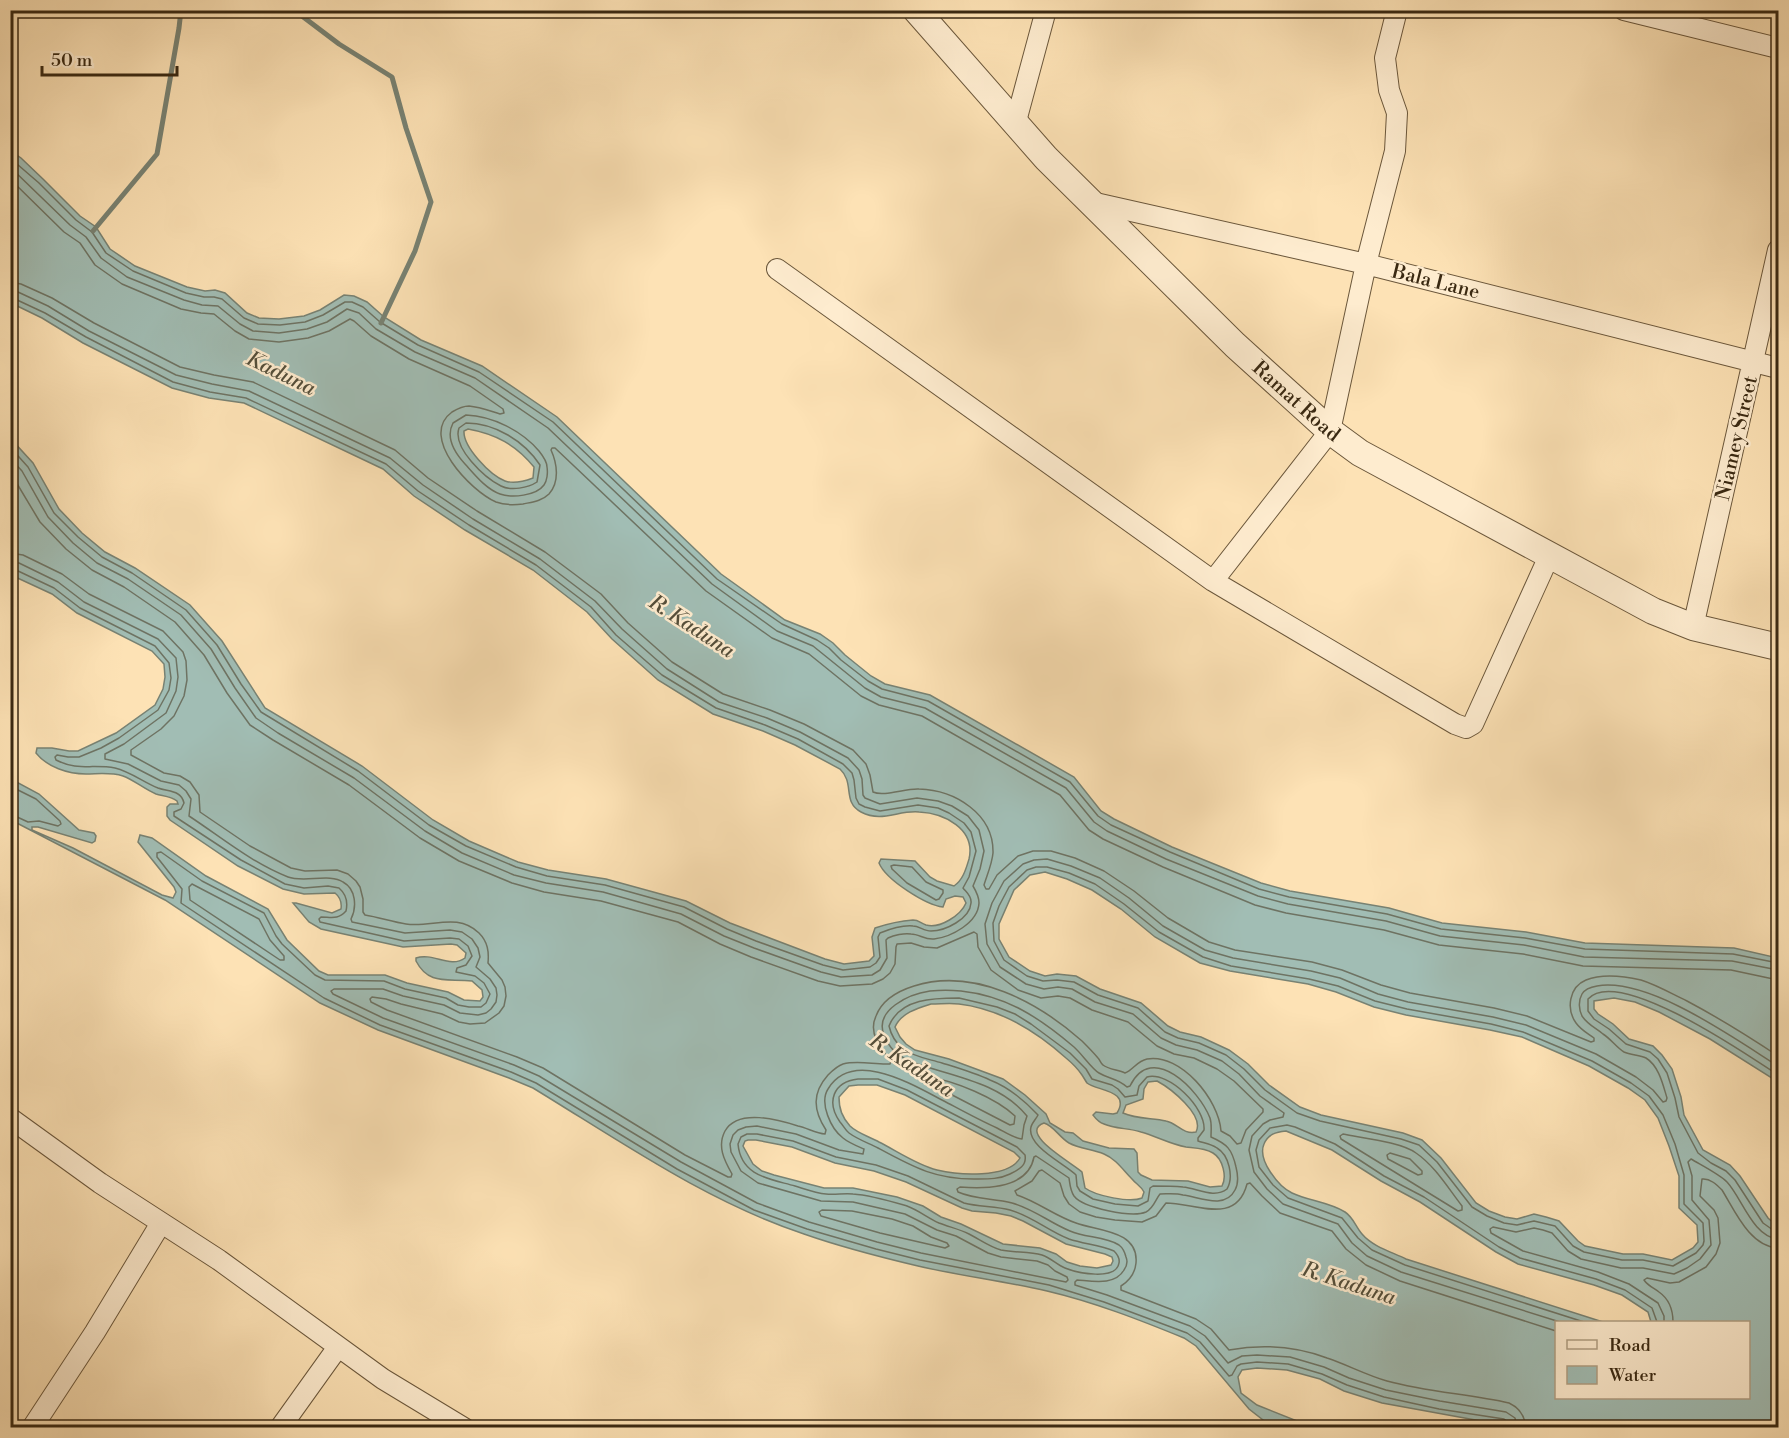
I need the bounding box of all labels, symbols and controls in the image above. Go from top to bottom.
scale bar [42,39,177,77]
text: 50 m [51,49,93,72]
street label: Bala Lane [1388,259,1482,305]
water label: Kaduna [242,346,320,402]
street label: Ramat Road [1247,356,1345,448]
street label: Niamey Street [1711,374,1764,503]
water label: R. Kaduna [643,589,739,664]
water label: R. Kaduna [863,1027,959,1104]
water label: R. Kaduna [1298,1256,1399,1311]
legend [1555,1321,1750,1399]
text: Road [1609,1334,1652,1357]
text: Water [1608,1364,1657,1387]

